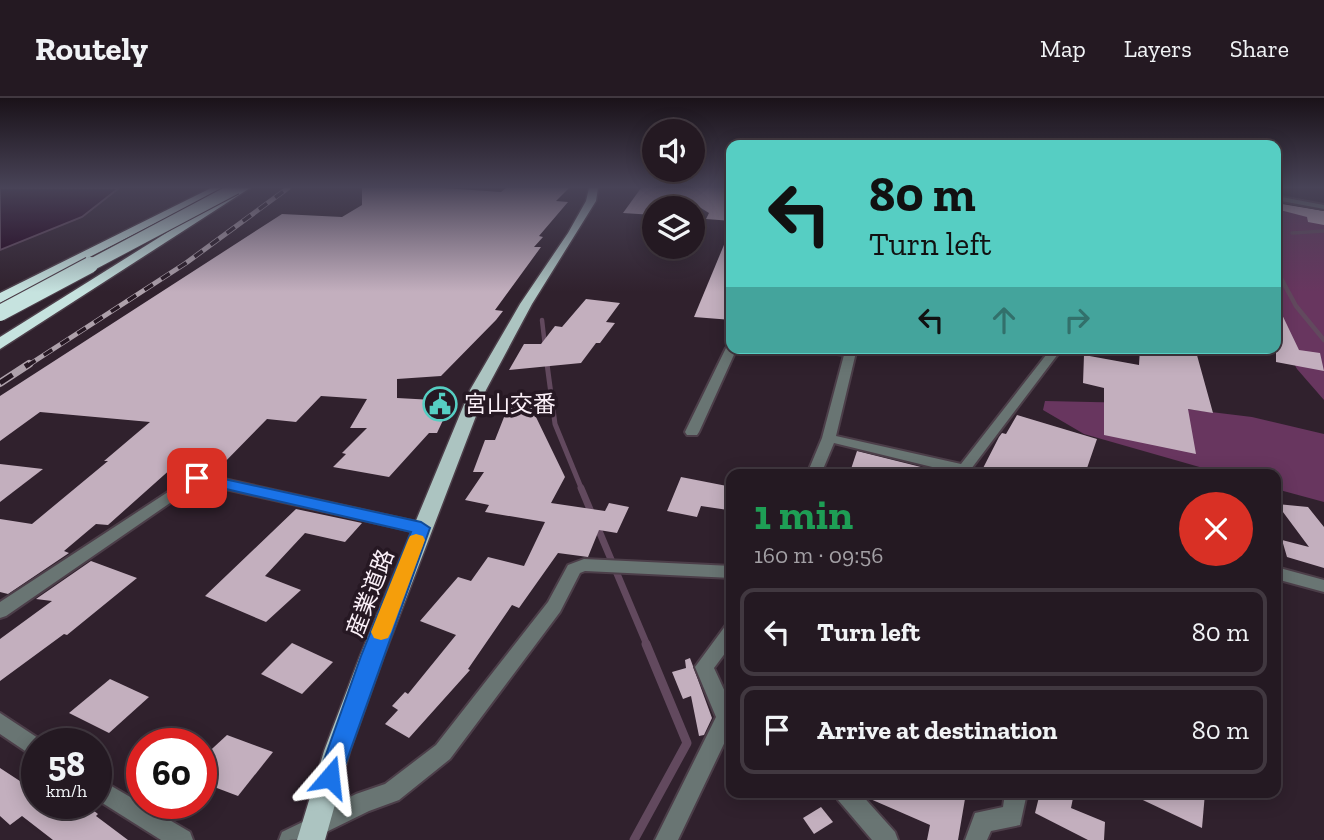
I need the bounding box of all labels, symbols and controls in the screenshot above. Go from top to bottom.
text: Routely [35,29,148,68]
text: Map [1040,34,1086,63]
text: Layers [1124,34,1192,63]
text: Share [1230,34,1289,63]
map controls [642,119,705,259]
button: sound [642,119,705,182]
text: 80 m [869,165,976,224]
icon: left [754,168,845,259]
button: layers [642,196,705,259]
text: Turn left [869,225,991,263]
icon: left [912,301,950,339]
icon: ahead [985,301,1023,339]
icon: right [1058,301,1096,339]
public building icon: 宮山交番 [421,385,459,423]
place label: 宮山交番 [464,390,556,418]
pin [167,448,227,508]
icon: arrive [178,459,216,497]
text: 1 min [754,489,853,540]
button: close [1179,492,1253,566]
text: 160 m · 09:56 [754,541,883,569]
street label: 産業道路 [340,545,400,641]
icon: left [758,613,796,651]
text: Turn left [817,616,920,648]
text: 80 m [1192,616,1249,648]
icon: arrive [758,711,796,749]
text: Arrive at destination [817,714,1057,746]
text: 80 m [1192,714,1249,746]
speed limit sign: 60 [126,728,217,819]
position arrow [293,740,367,814]
text: 58 [48,743,85,785]
text: km/h [46,780,87,802]

